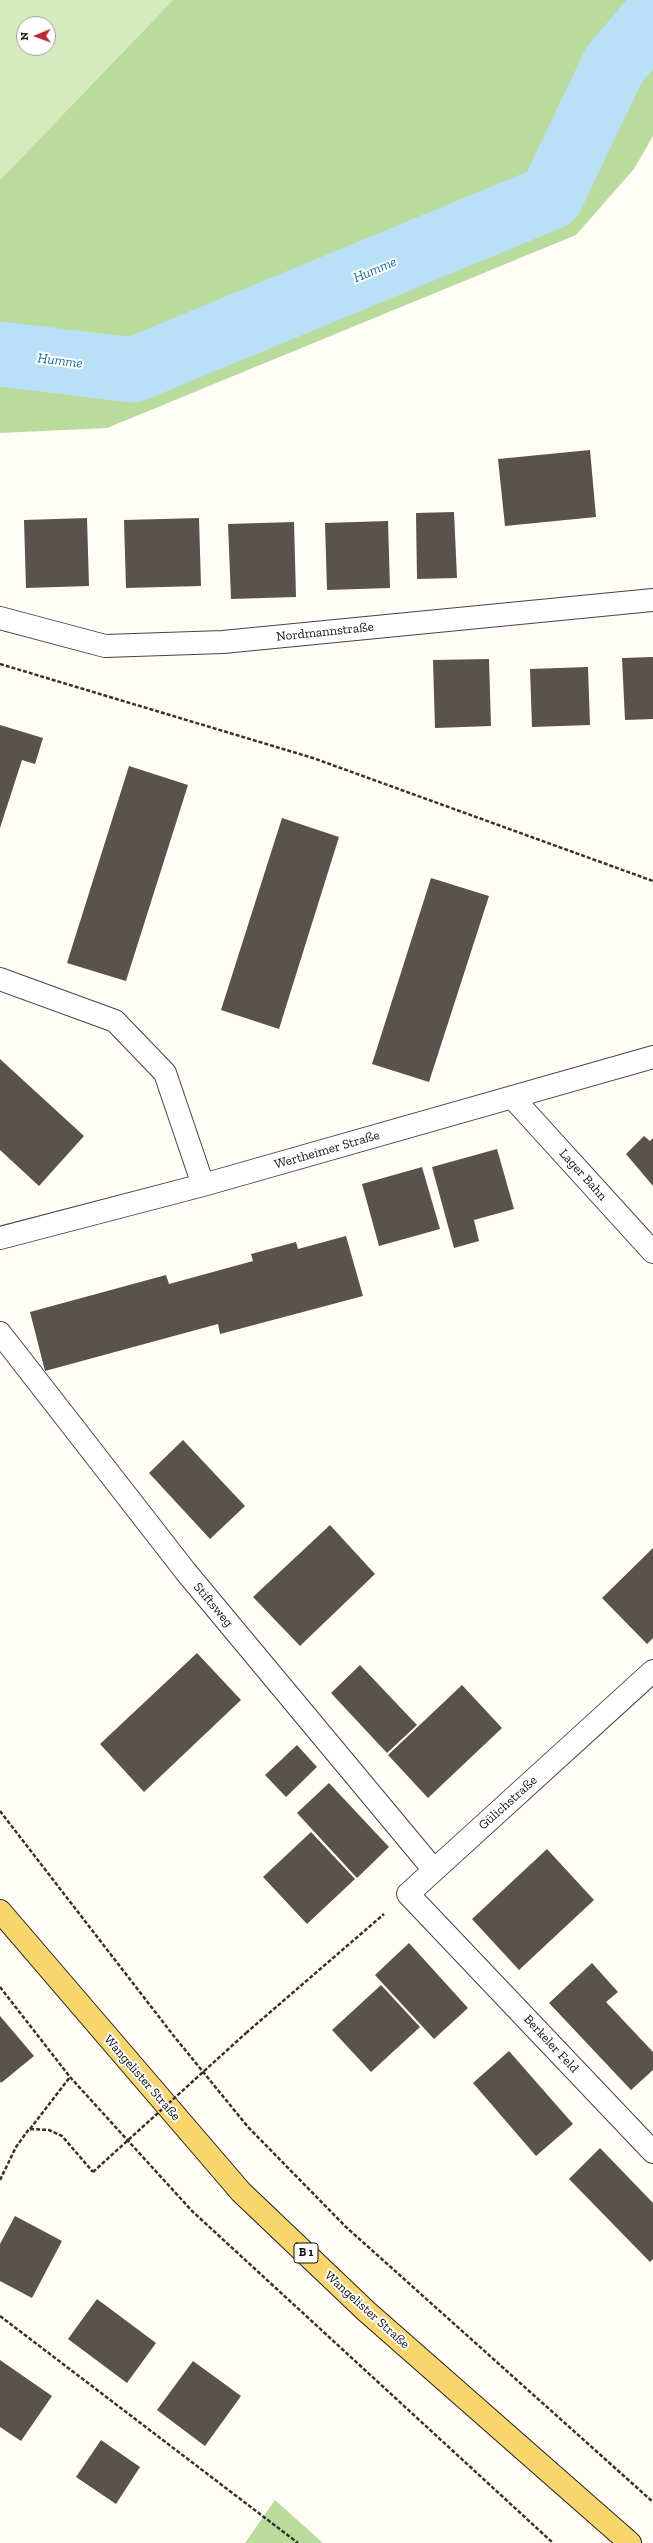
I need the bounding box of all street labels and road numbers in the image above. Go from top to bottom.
street label: Nordmannstraße [276,619,374,645]
street label: Wertheimer Straße [273,1128,381,1172]
street label: Lager Bahn [556,1146,610,1204]
street label: Stiftsweg [190,1580,236,1630]
street label: Gülichstraße [475,1773,541,1833]
street label: Berkeler Feld [520,2012,582,2076]
street label: Wangelister Straße [100,2032,184,2124]
road number: B 1 [294,2243,318,2263]
street label: Wangelister Straße [321,2268,413,2352]

